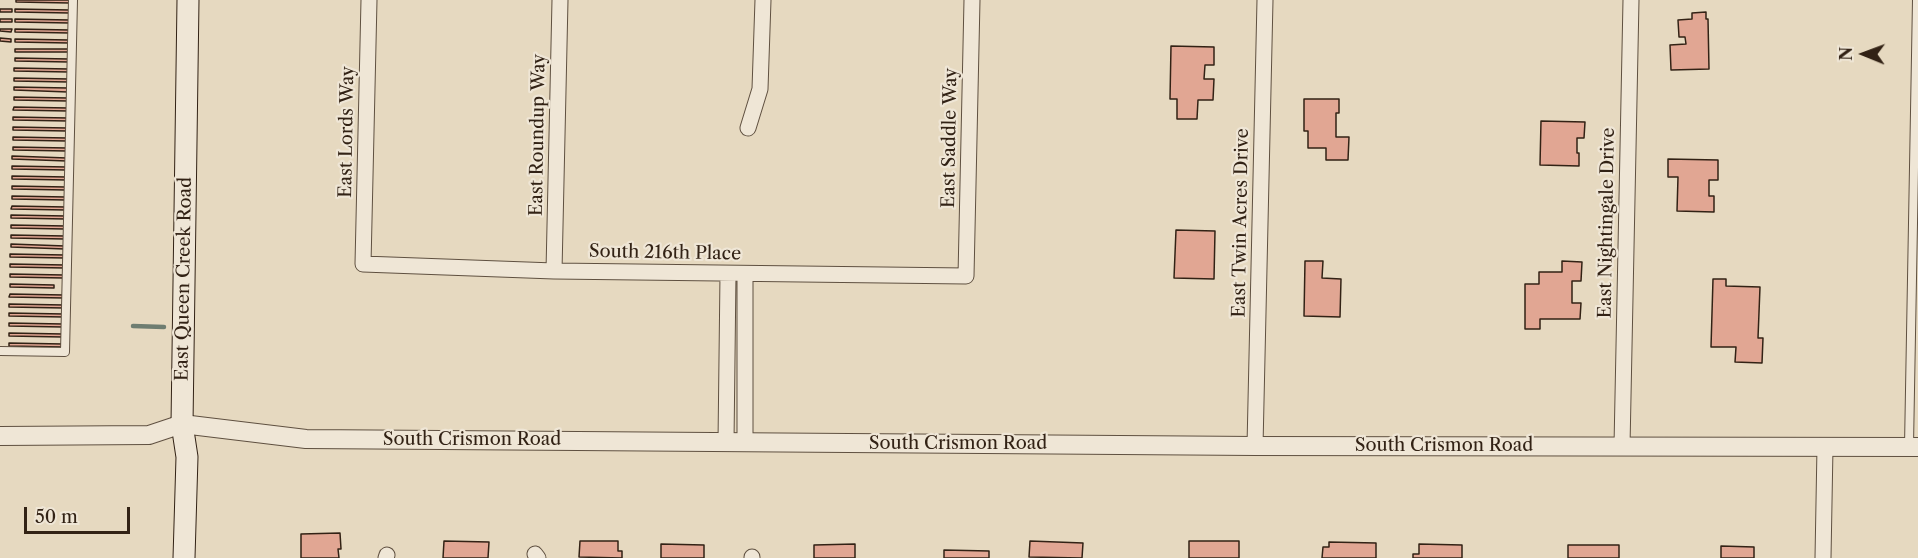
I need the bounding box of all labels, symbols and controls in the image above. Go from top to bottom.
north arrow [1834,24,1894,84]
text: N [1836,47,1856,61]
street label: East Roundup Way [526,54,550,216]
street label: East Lords Way [335,66,359,198]
street label: East Saddle Way [938,68,962,208]
street label: East Nightingale Drive [1595,127,1619,319]
street label: East Twin Acres Drive [1229,128,1253,318]
street label: East Queen Creek Road [171,177,197,381]
street label: South 216th Place [589,241,741,265]
street label: South Crismon Road [383,429,561,451]
street label: South Crismon Road [869,433,1047,455]
street label: South Crismon Road [1355,435,1533,457]
scale bar [27,495,134,533]
text: 50 m [35,506,78,528]

